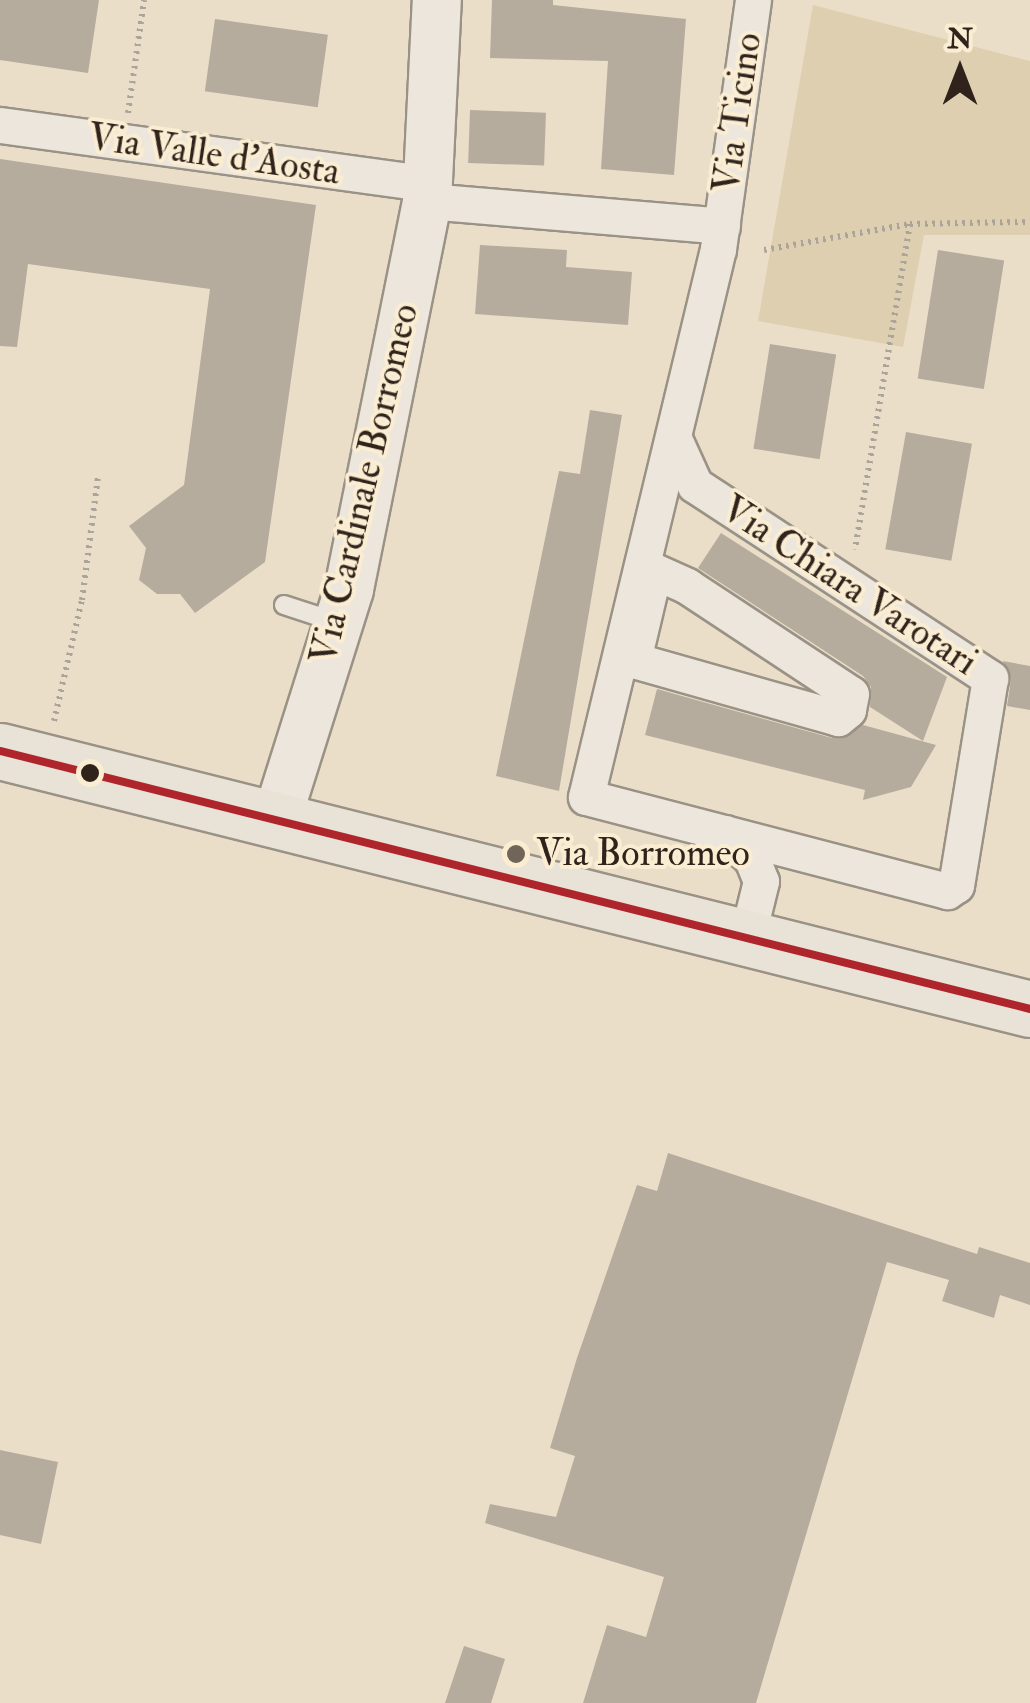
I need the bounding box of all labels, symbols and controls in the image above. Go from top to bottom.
north arrow [910,20,1010,120]
text: N [947,22,973,57]
street label: Via Ticino [704,30,772,196]
street label: Via Valle d'Aosta [85,115,343,195]
street label: Via Cardinale Borromeo [301,299,429,669]
street label: Via Chiara Varotari [713,486,985,686]
unlabelled marker [80,763,100,783]
place label: Via Borromeo [536,831,750,877]
marker: Via Borromeo [505,843,527,865]

